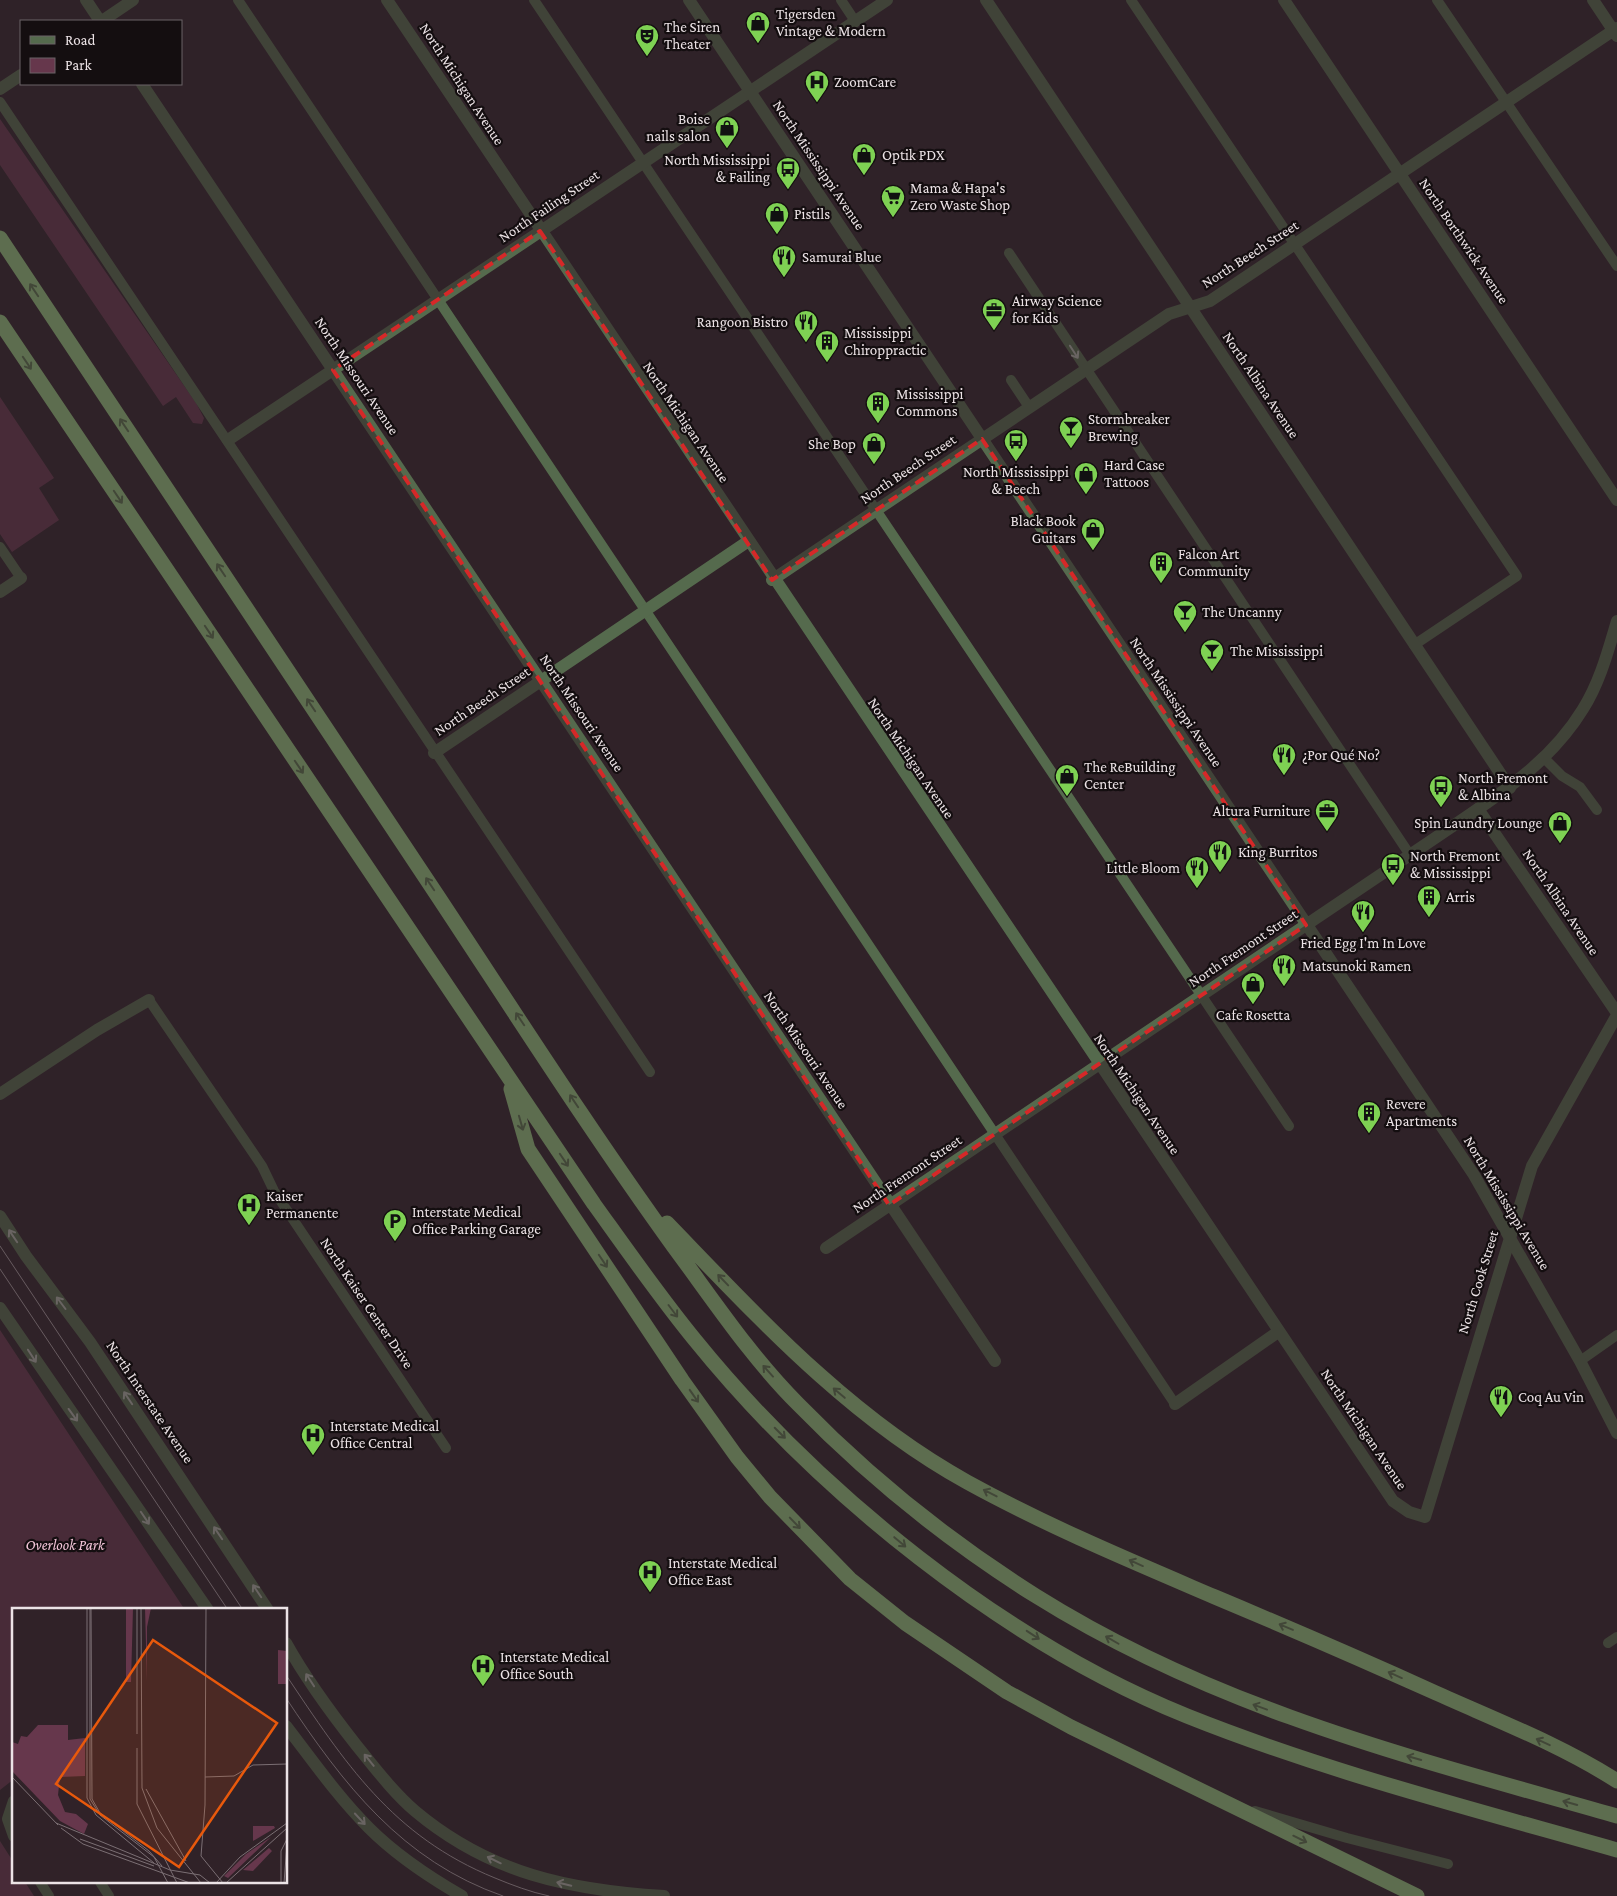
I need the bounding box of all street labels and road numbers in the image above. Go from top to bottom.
street label: North Michigan Avenue [416,20,508,149]
street label: North Mississippi Avenue [769,97,869,234]
street label: North Failing Street [496,166,604,246]
street label: North Borthwick Avenue [1416,175,1512,307]
street label: North Beech Street [1199,216,1302,291]
street label: North Missouri Avenue [312,314,402,438]
street label: North Albina Avenue [1220,329,1303,441]
street label: North Michigan Avenue [639,359,733,486]
street label: North Beech Street [857,430,960,507]
street label: North Mississippi Avenue [1126,634,1226,771]
street label: North Missouri Avenue [537,651,627,775]
street label: North Beech Street [431,662,534,739]
street label: North Michigan Avenue [864,695,958,822]
street label: North Albina Avenue [1520,846,1603,958]
street label: North Fremont Street [1186,905,1301,990]
street label: North Missouri Avenue [761,988,851,1112]
street label: North Michigan Avenue [1090,1031,1184,1158]
street label: North Fremont Street [850,1131,965,1216]
street label: North Mississippi Avenue [1460,1133,1553,1273]
street label: North Cook Street [1455,1227,1502,1336]
street label: North Kaiser Center Drive [317,1235,417,1372]
street label: North Interstate Avenue [103,1338,197,1466]
street label: North Michigan Avenue [1317,1366,1411,1493]

